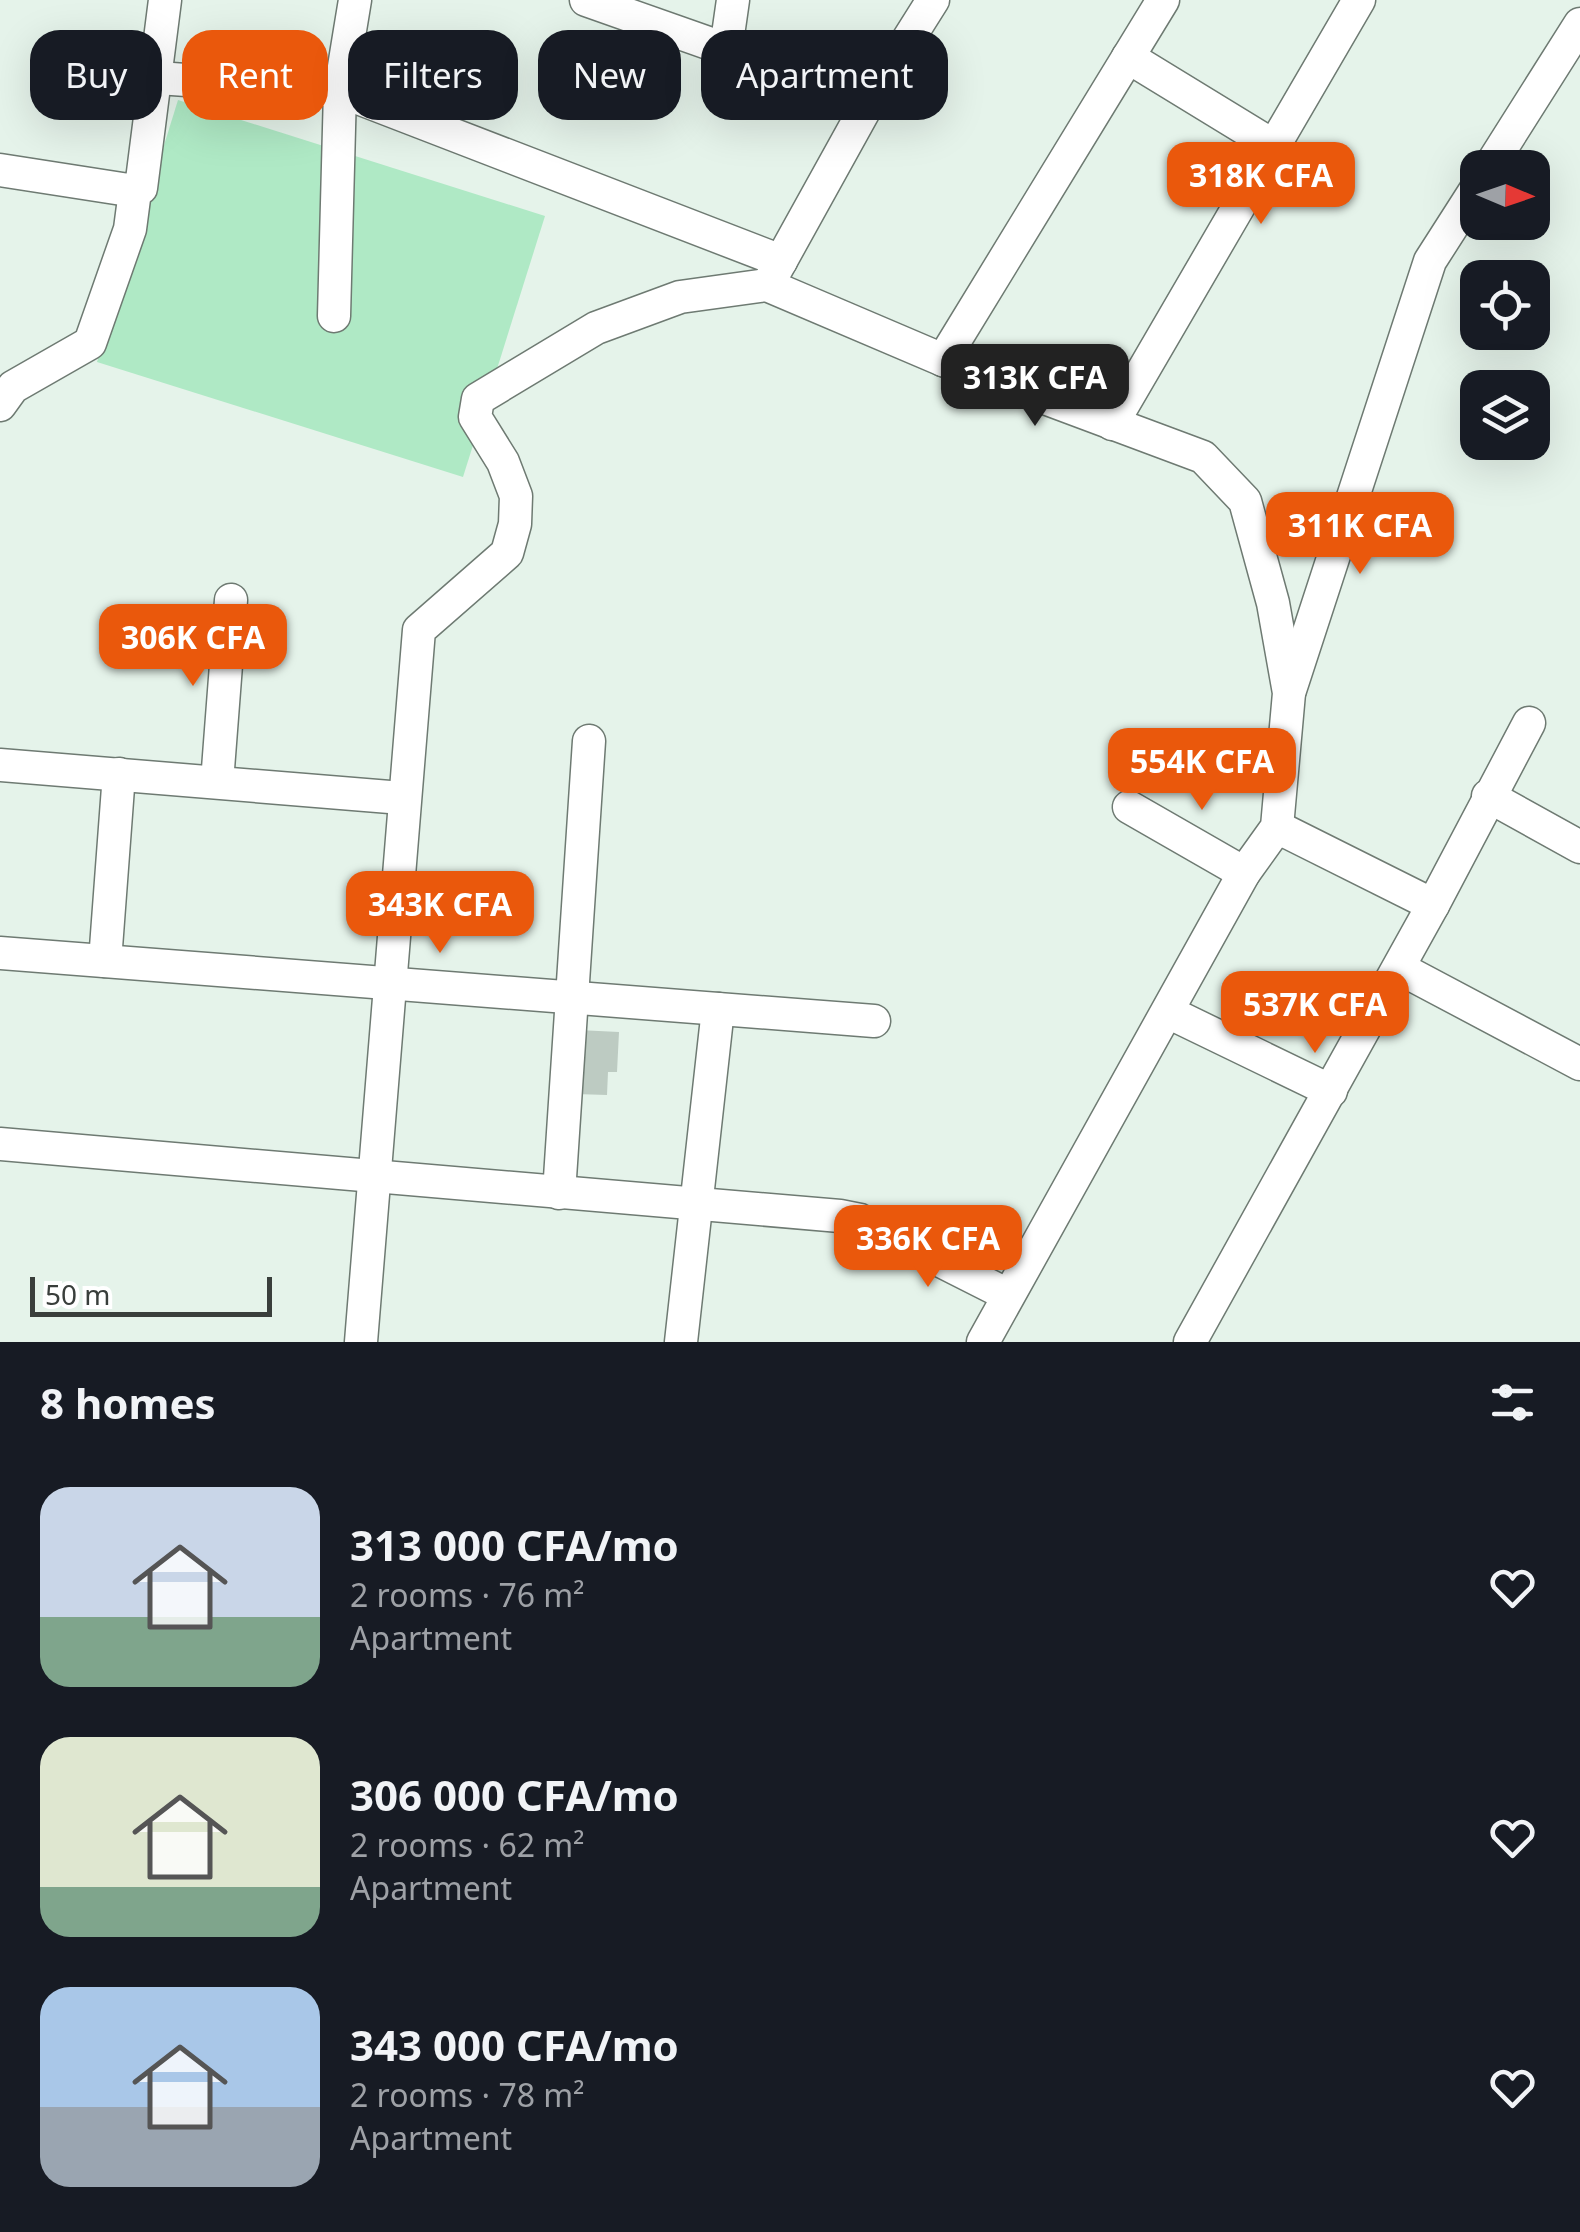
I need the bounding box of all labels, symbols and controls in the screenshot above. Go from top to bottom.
chip: Buy [30,30,162,120]
chip: Rent [182,30,328,120]
chip: Filters [348,30,518,120]
chip: New [538,30,681,120]
chip: Apartment [701,30,948,120]
pin: 318K CFA [1158,142,1364,227]
north arrow [1460,150,1550,240]
map controls [1460,150,1550,460]
text: 318K CFA [1189,153,1333,196]
button: locate [1460,260,1550,350]
pin: 313K CFA [932,344,1138,429]
text: 313K CFA [963,355,1107,398]
button: layers [1460,370,1550,460]
pin: 311K CFA [1257,492,1463,577]
text: 311K CFA [1288,503,1432,546]
pin: 306K CFA [90,604,296,689]
text: 306K CFA [121,615,265,658]
pin: 554K CFA [1099,728,1305,813]
text: 554K CFA [1130,739,1274,782]
pin: 343K CFA [337,871,543,956]
text: 343K CFA [368,882,512,925]
pin: 537K CFA [1212,971,1418,1056]
text: 537K CFA [1243,982,1387,1025]
pin: 336K CFA [825,1205,1031,1290]
text: 336K CFA [856,1216,1000,1259]
scale bar [30,1272,272,1316]
text: 50 m [45,1275,111,1313]
text: 8 homes [40,1374,216,1431]
icon: filters [1485,1375,1540,1430]
text: 313 000 CFA/mo [350,1516,679,1573]
icon: home [120,1527,240,1647]
icon: heart [1485,1560,1540,1615]
text: 2 rooms · 76 m² [350,1573,584,1616]
text: Apartment [350,1616,512,1659]
text: 306 000 CFA/mo [350,1766,679,1823]
icon: home [120,1777,240,1897]
icon: heart [1485,1810,1540,1865]
text: 2 rooms · 62 m² [350,1823,584,1866]
text: Apartment [350,1866,512,1909]
text: 343 000 CFA/mo [350,2016,679,2073]
icon: home [120,2027,240,2147]
icon: heart [1485,2060,1540,2115]
text: 2 rooms · 78 m² [350,2073,584,2116]
text: Apartment [350,2116,512,2159]

